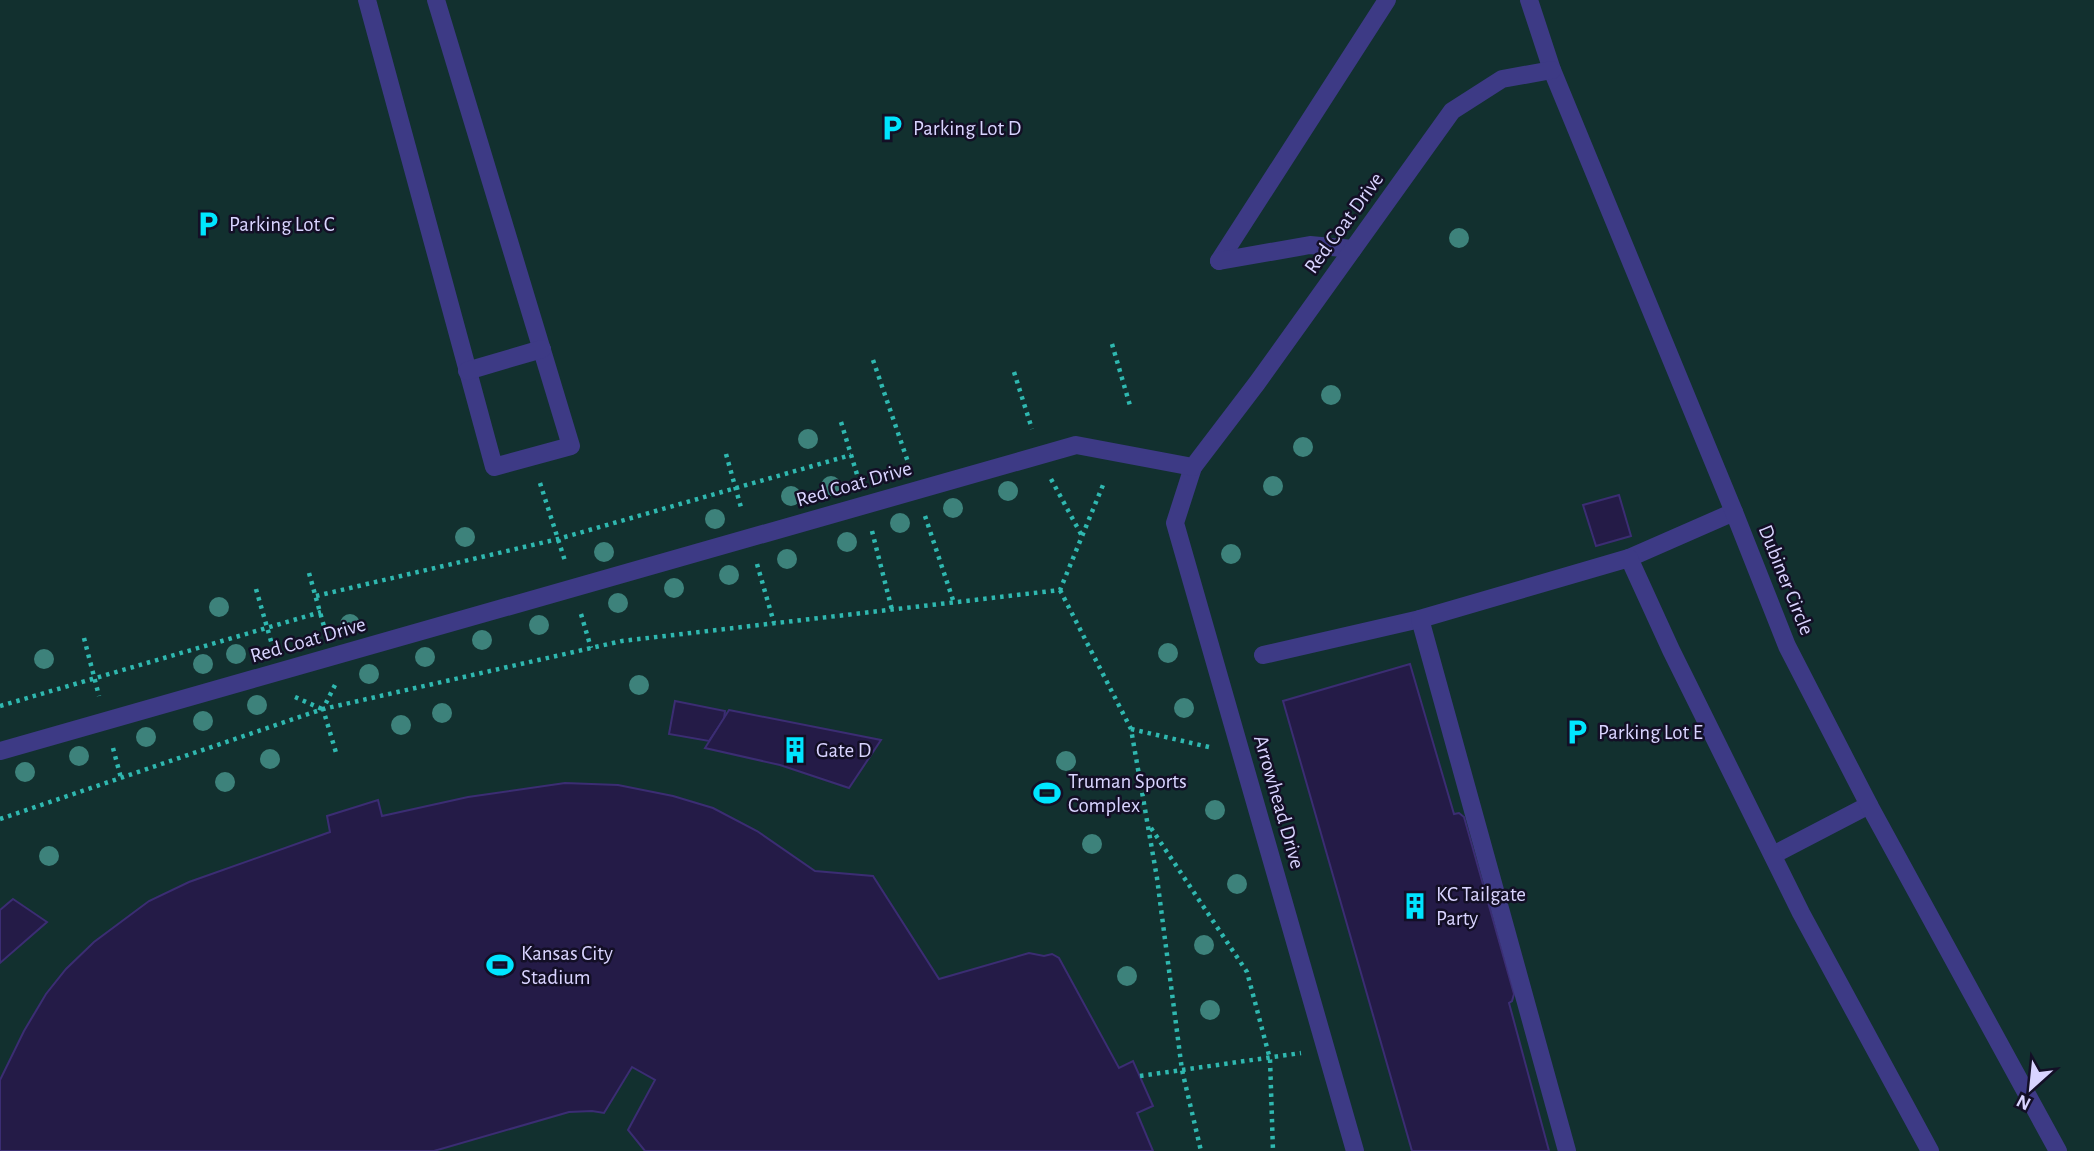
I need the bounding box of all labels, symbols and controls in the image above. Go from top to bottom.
parking icon: Parking Lot D [877,113,907,143]
place label: Parking Lot D [913,118,1021,139]
street label: Red Coat Drive [1300,169,1388,277]
parking icon: Parking Lot C [193,209,223,239]
place label: Parking Lot C [229,214,335,235]
street label: Red Coat Drive [794,457,914,511]
street label: Dubiner Circle [1754,522,1818,638]
street label: Red Coat Drive [248,613,368,667]
parking icon: Parking Lot E [1562,717,1592,747]
place label: Parking Lot E [1598,722,1703,743]
street label: Arrowhead Drive [1250,733,1308,871]
building icon: Gate D [780,735,810,765]
place label: Gate D [816,740,871,761]
place label: Truman Sports Complex [1068,771,1187,816]
sports icon: Truman Sports Complex [1032,778,1062,808]
place label: KC Tailgate Party [1436,884,1526,929]
building icon: KC Tailgate Party [1400,891,1430,921]
place label: Kansas City Stadium [521,943,613,988]
sports icon: Kansas City Stadium [485,950,515,980]
north arrow [1996,1053,2066,1123]
text: N [2014,1090,2034,1113]

